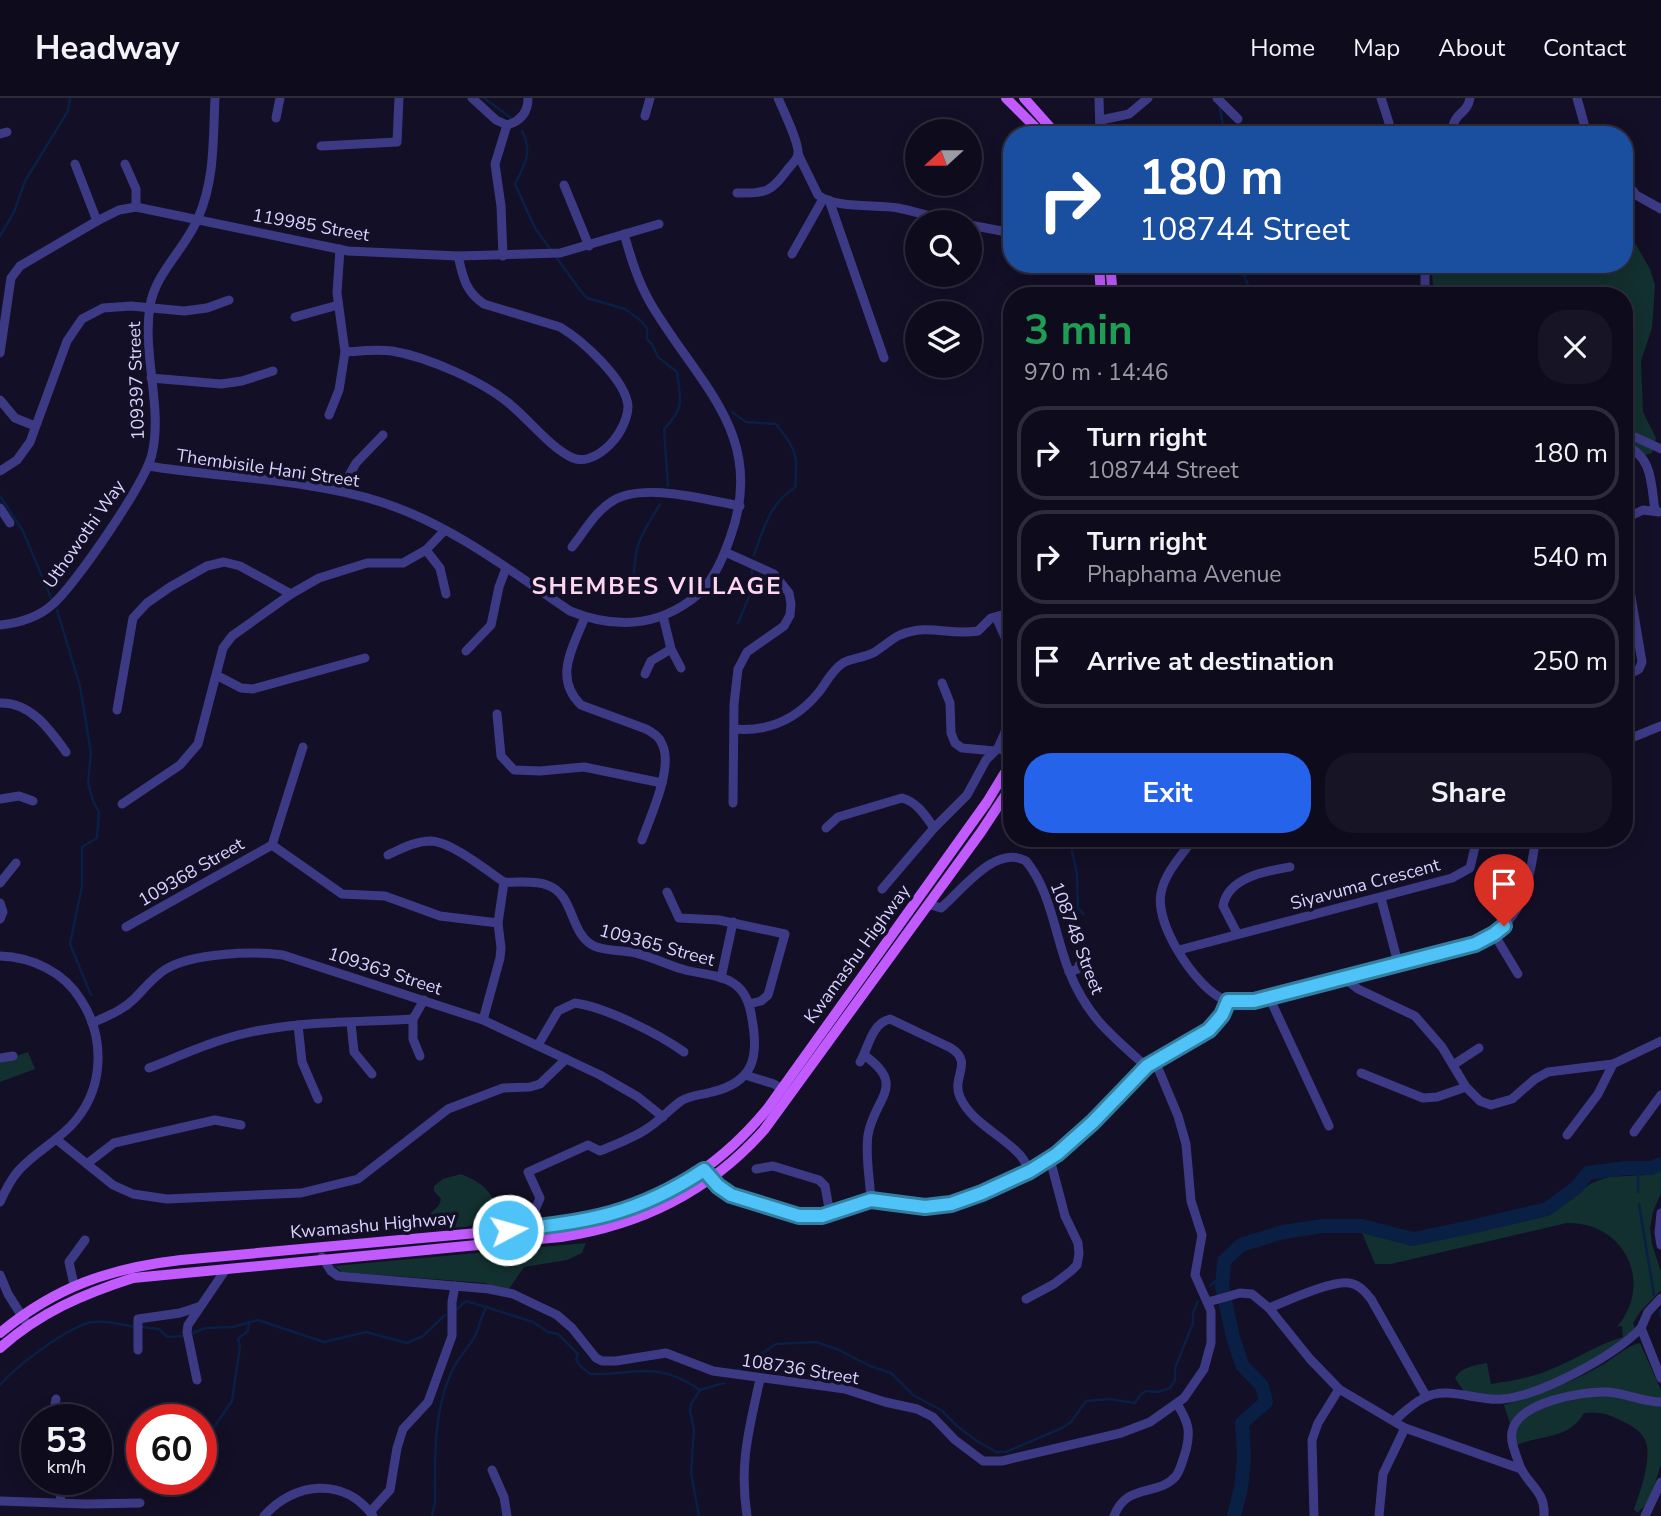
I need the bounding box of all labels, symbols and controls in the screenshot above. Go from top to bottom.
text: Headway [35,26,179,71]
text: Home [1250,32,1315,64]
text: Map [1353,32,1400,64]
text: About [1438,32,1505,64]
text: Contact [1543,32,1626,64]
north arrow [905,119,982,196]
map controls [905,119,982,378]
text: 180 m [1139,144,1283,211]
icon: right [1024,154,1115,245]
street label: 119985 Street [251,203,372,247]
text: 108744 Street [1139,208,1350,251]
button: search [905,210,982,287]
button: layers [905,301,982,378]
text: 3 min [1024,302,1133,359]
button: close [1538,310,1612,384]
street label: 109397 Street [122,321,150,441]
text: 970 m · 14:46 [1024,357,1169,388]
text: Turn right [1087,420,1206,455]
icon: right [1028,434,1066,472]
text: 180 m [1532,436,1608,471]
street label: Thembisile Hani Street [175,443,362,493]
text: 108744 Street [1087,455,1238,486]
street label: Uthowothi Way [38,474,131,593]
text: Turn right [1087,524,1206,559]
icon: right [1028,538,1066,576]
text: 540 m [1532,540,1608,575]
text: Phaphama Avenue [1087,559,1282,590]
district label: SHEMBES VILLAGE [531,570,783,602]
icon: arrive [1028,642,1066,680]
text: Arrive at destination [1087,644,1334,679]
text: 250 m [1532,644,1608,679]
button: Exit [1024,753,1311,833]
button: Share [1325,753,1612,833]
street label: 109368 Street [134,832,249,912]
street label: Siyavuma Crescent [1288,852,1443,915]
pin [1474,854,1534,926]
icon: arrive [1485,865,1523,903]
street label: 108748 Street [1045,878,1110,998]
street label: Kwamashu Highway [798,879,916,1028]
street label: 109365 Street [597,918,718,972]
street label: 109363 Street [325,941,446,1001]
position arrow [471,1193,545,1267]
street label: Kwamashu Highway [289,1206,457,1244]
street label: 108736 Street [740,1348,861,1390]
speed limit sign: 60 [126,1404,217,1495]
text: 53 [45,1417,88,1464]
text: km/h [47,1455,86,1479]

